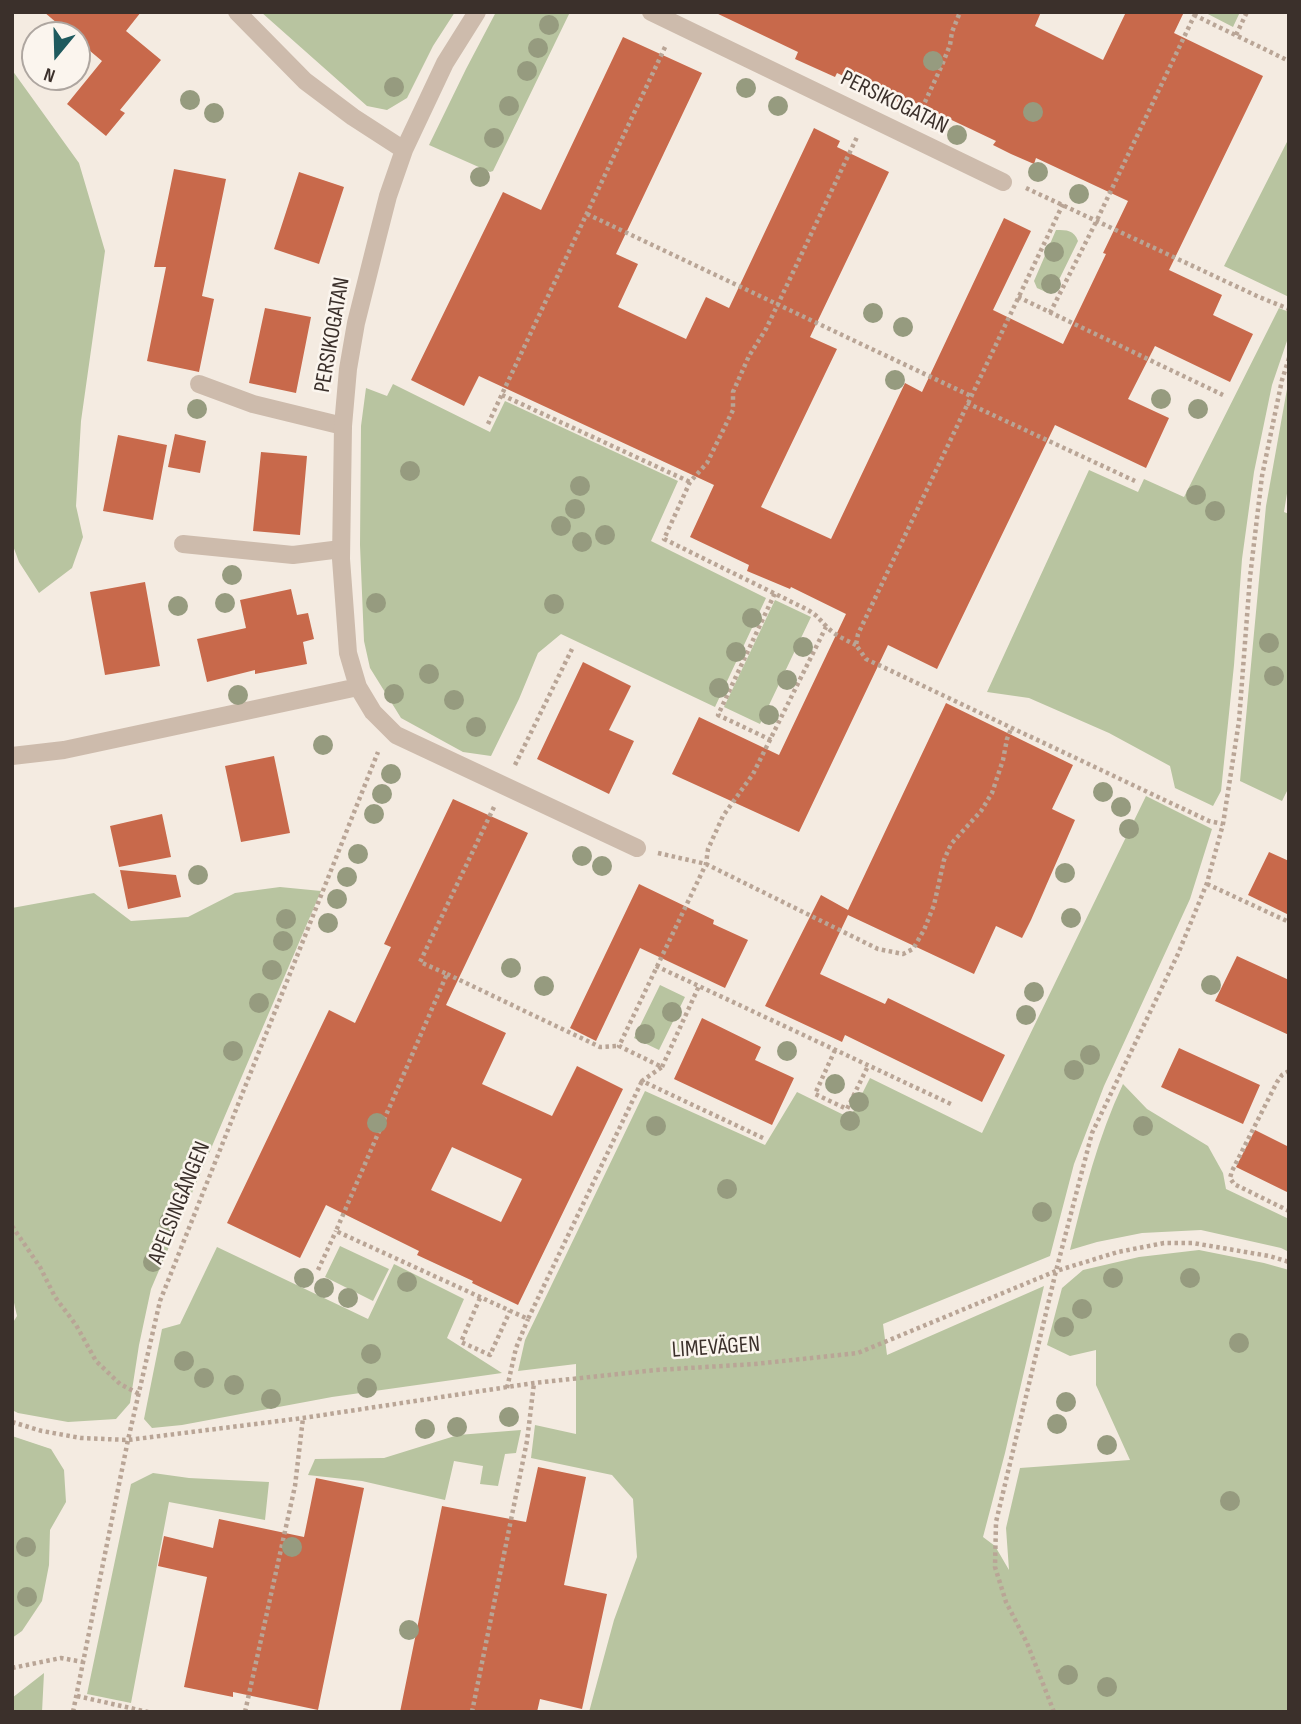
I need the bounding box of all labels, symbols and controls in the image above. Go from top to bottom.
north arrow [21,21,91,91]
text: N [41,62,58,87]
street label: PERSIKOGATAN [836,65,952,141]
street label: PERSIKOGATAN [309,275,357,395]
street label: APELSINGÅNGEN [143,1138,217,1268]
street label: LIMEVÄGEN [671,1331,761,1365]

